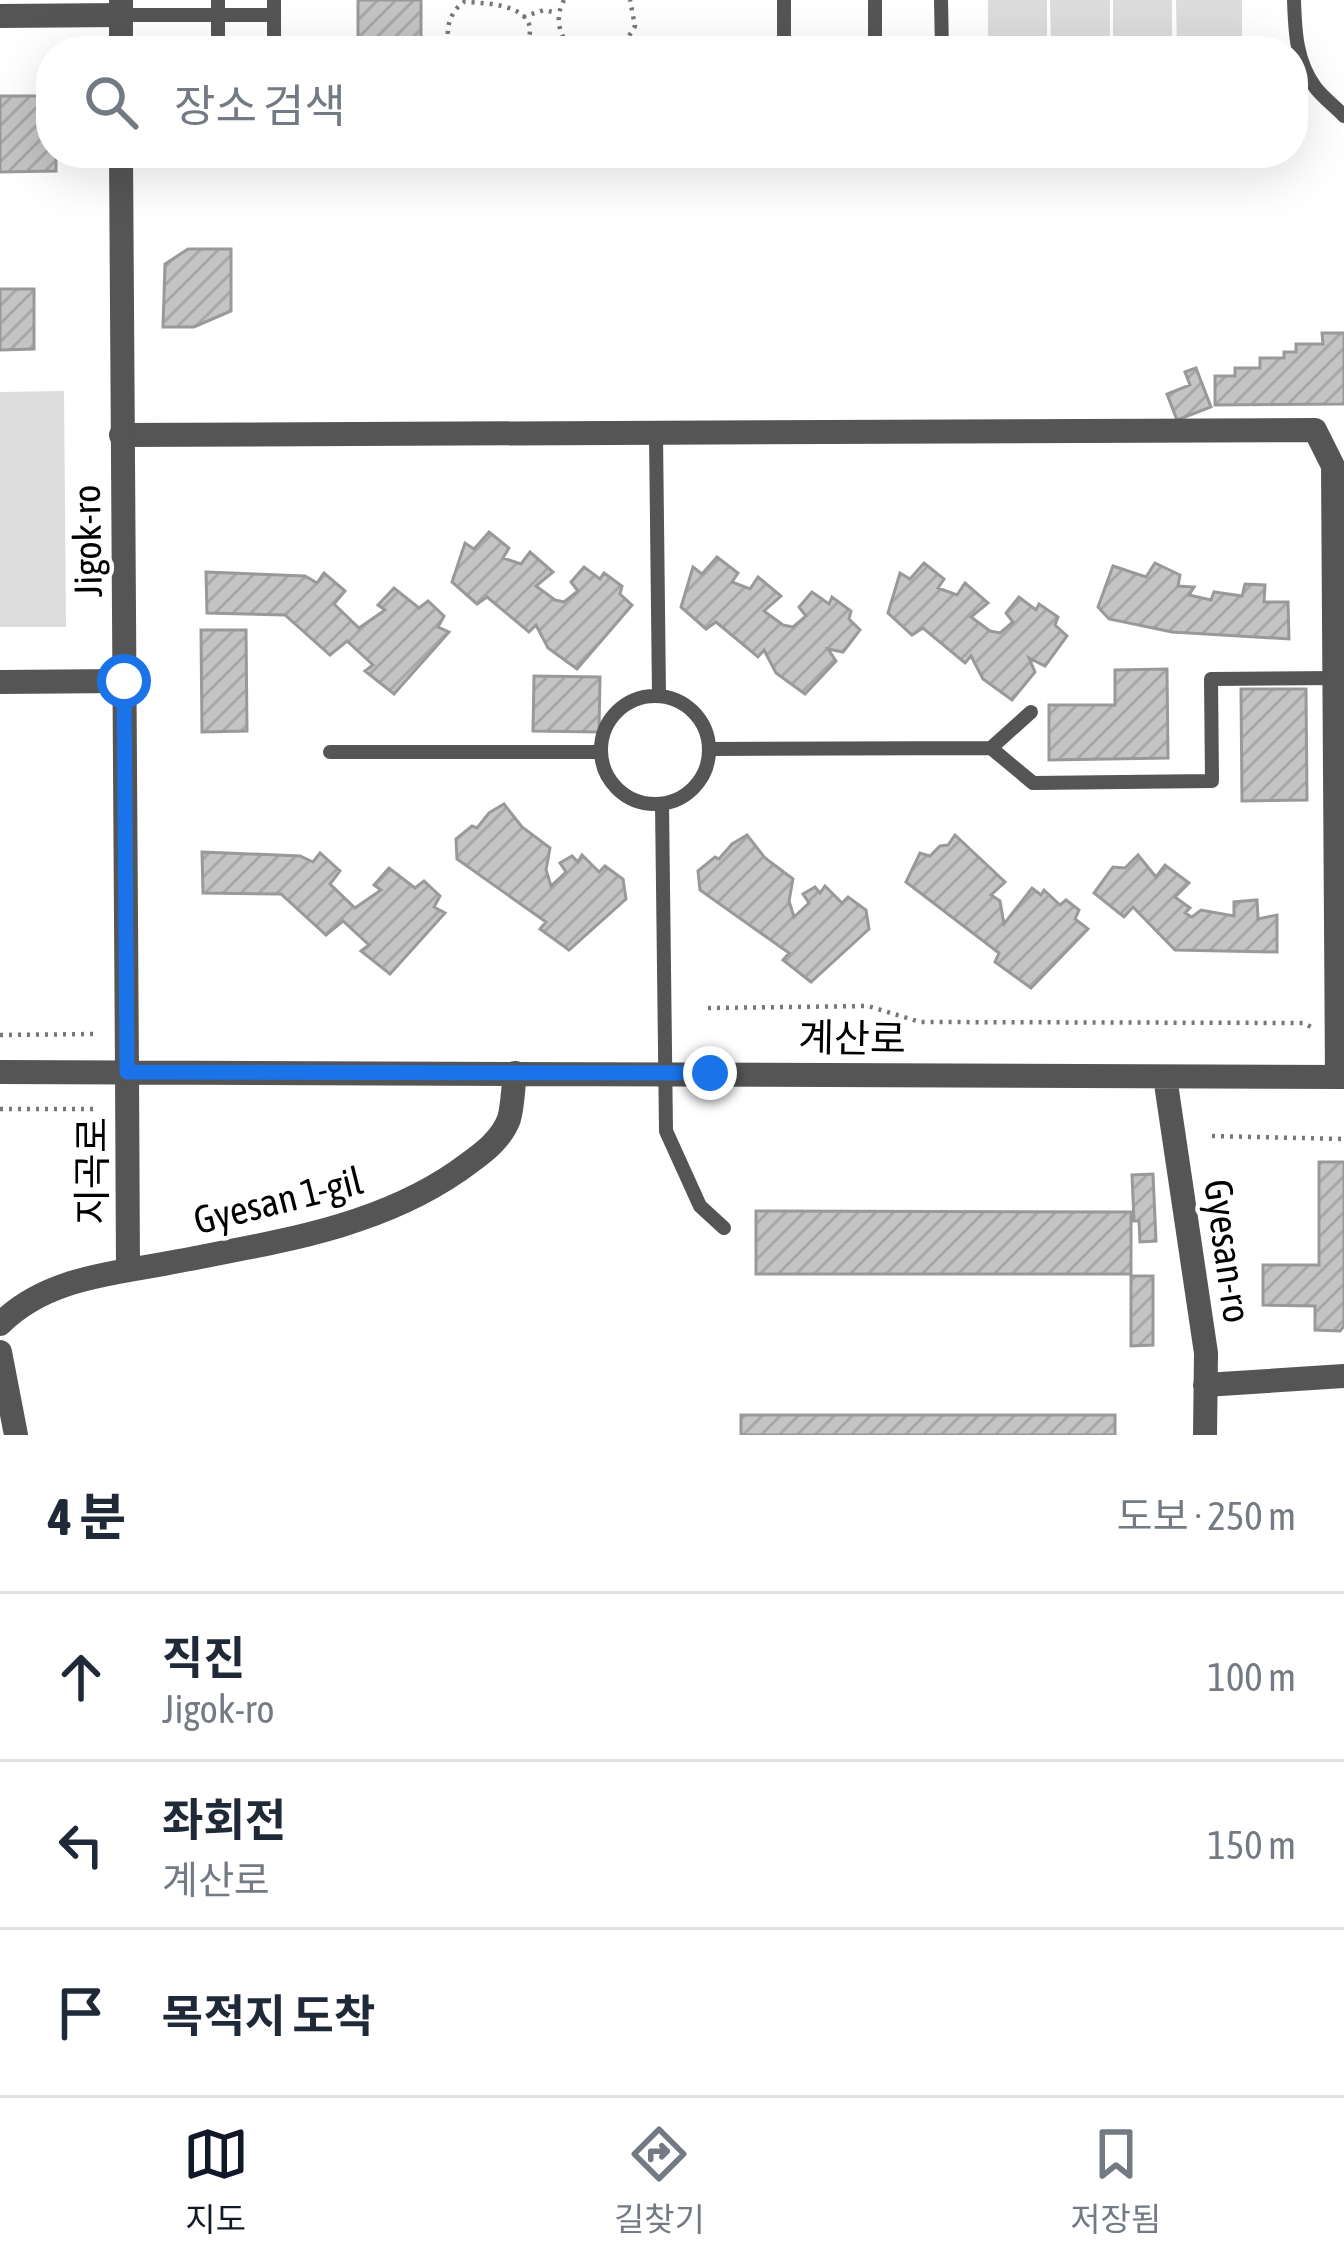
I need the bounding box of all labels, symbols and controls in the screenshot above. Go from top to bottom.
search box [36,36,1308,168]
icon: search [78,69,144,135]
text: 장소 검색 [174,80,346,132]
street label: Jigok-ro [64,484,110,598]
route start [97,654,151,708]
street label: 계산로 [798,1015,906,1061]
route end [683,1046,737,1100]
street label: 지곡로 [70,1117,114,1225]
street label: Gyesan 1-gil [189,1158,367,1242]
street label: Gyesan-ro [1196,1176,1260,1326]
text: 4 분 [48,1487,126,1546]
text: 도보 · 250 m [1117,1494,1296,1538]
text: 직진 [162,1632,245,1684]
icon: ahead [48,1644,114,1710]
text: 100 m [1208,1655,1296,1699]
text: Jigok-ro [162,1687,275,1731]
text: 좌회전 [162,1794,286,1846]
icon: left [48,1812,114,1878]
text: 150 m [1208,1823,1296,1867]
text: 계산로 [162,1858,270,1902]
icon: arrive [48,1980,114,2046]
text: 목적지 도착 [162,1990,375,2042]
tab: 지도 [183,2121,249,2241]
tab: 길찾기 [614,2121,705,2241]
tab: 저장됨 [1070,2121,1161,2241]

